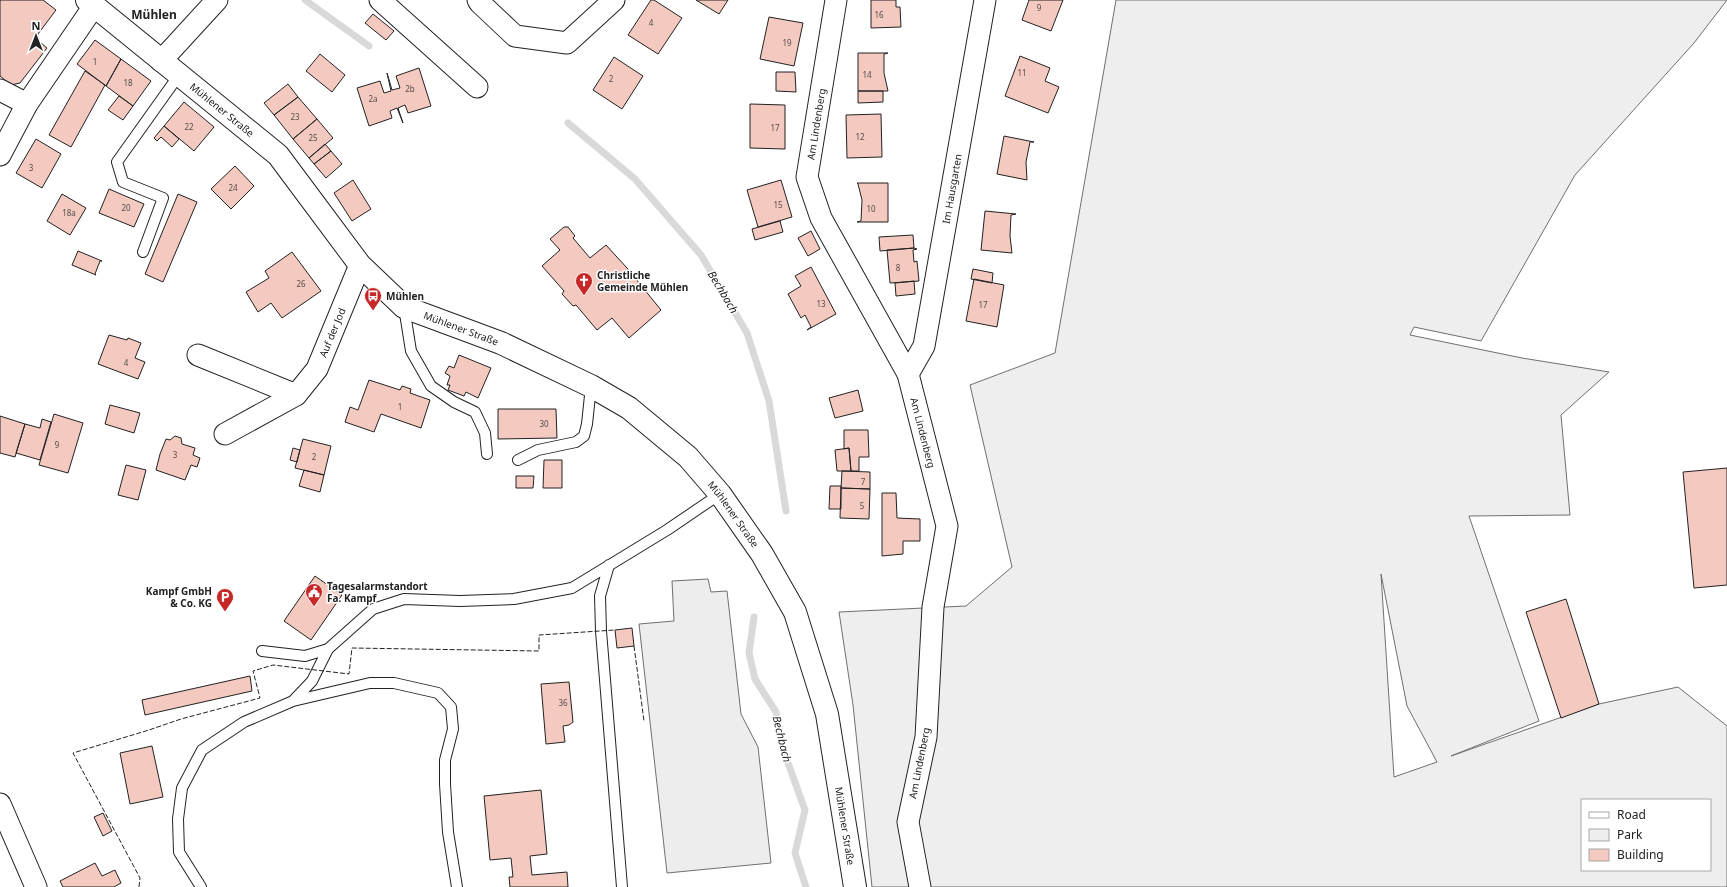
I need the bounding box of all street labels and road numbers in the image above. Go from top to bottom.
street label: Mühlener Straße [187,79,257,140]
street label: Am Lindenberg [803,87,829,161]
street label: Im Hausgarten [939,153,965,225]
street label: Auf der Jod [316,306,349,359]
street label: Mühlener Straße [422,308,501,349]
street label: Am Lindenberg [907,396,939,470]
street label: Mühlener Straße [705,478,762,551]
street label: Am Lindenberg [905,726,933,800]
street label: Mühlener Straße [832,786,858,866]

